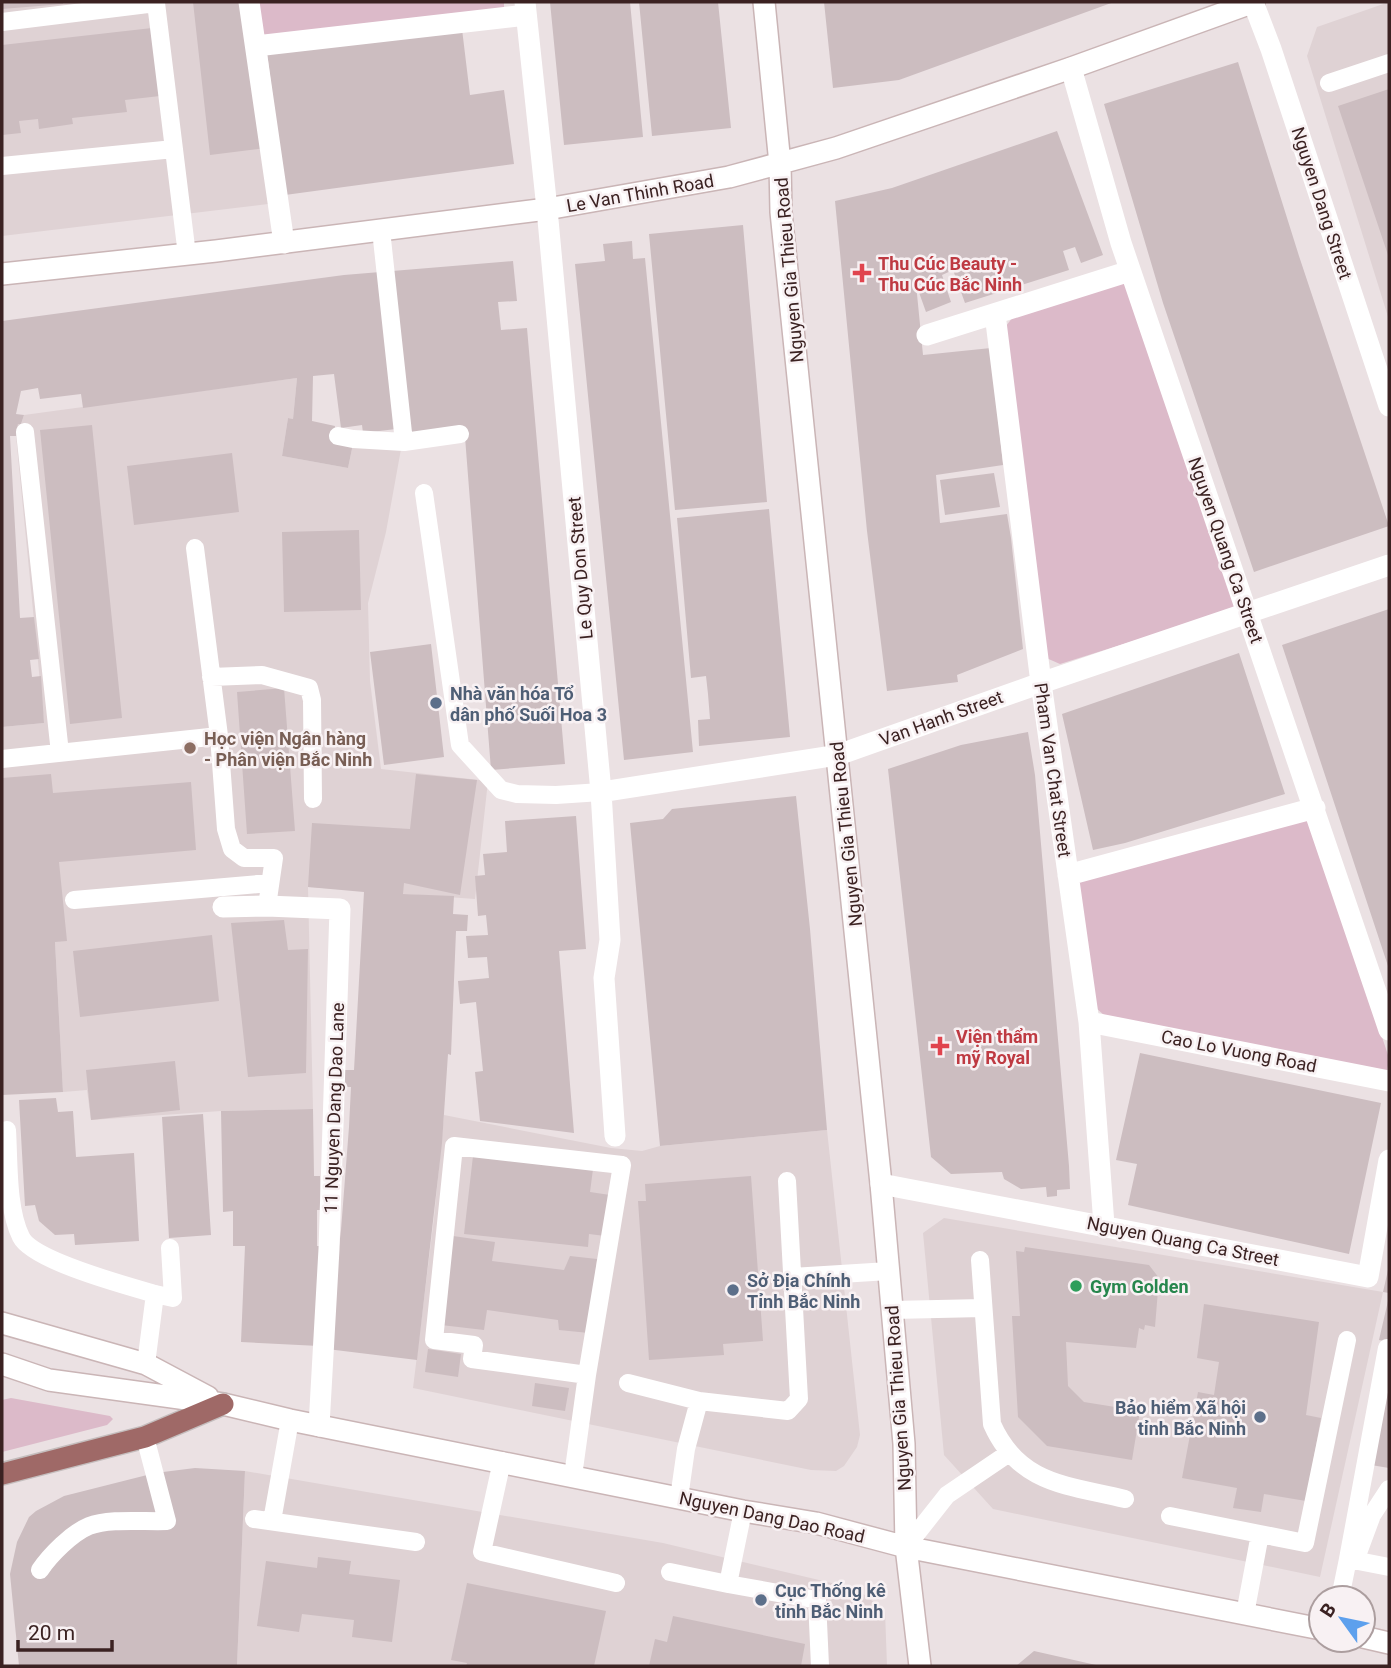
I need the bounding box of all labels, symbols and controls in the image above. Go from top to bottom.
street label: Nguyen Dang Street [1287,124,1357,282]
street label: Le Van Thinh Road [565,170,715,216]
street label: Nguyen Gia Thieu Road [770,176,808,364]
place label: Thu Cúc Beauty - Thu Cúc Bắc Ninh [878,253,1022,295]
marker: Thu Cúc Beauty - Thu Cúc Bắc Ninh [852,263,872,283]
street label: Nguyen Quang Ca Street [1184,454,1268,646]
street label: Le Quy Don Street [563,496,597,640]
street label: Pham Van Chat Street [1030,681,1076,859]
place label: Nhà văn hóa Tổ dân phố Suối Hoa 3 [450,683,607,725]
street label: Van Hanh Street [876,686,1006,750]
marker: Nhà văn hóa Tổ dân phố Suối Hoa 3 [428,695,444,711]
place label: Học viện Ngân hàng - Phân viện Bắc Ninh [204,728,372,770]
marker: Học viện Ngân hàng - Phân viện Bắc Ninh [182,740,198,756]
street label: Nguyen Gia Thieu Road [826,740,866,928]
street label: 11 Nguyen Dang Dao Lane [320,1002,348,1214]
place label: Viện thẩm mỹ Royal [956,1026,1038,1068]
street label: Cao Lo Vuong Road [1160,1026,1318,1076]
marker: Viện thẩm mỹ Royal [930,1036,950,1056]
street label: Nguyen Quang Ca Street [1085,1212,1281,1270]
place label: Sở Địa Chính Tỉnh Bắc Ninh [747,1270,860,1312]
place label: Gym Golden [1090,1276,1189,1297]
marker: Gym Golden [1068,1278,1084,1294]
marker: Sở Địa Chính Tỉnh Bắc Ninh [725,1282,741,1298]
street label: Nguyen Gia Thieu Road [881,1304,915,1492]
place label: Bảo hiểm Xã hội tỉnh Bắc Ninh [1115,1397,1246,1439]
marker: Bảo hiểm Xã hội tỉnh Bắc Ninh [1252,1409,1268,1425]
street label: Nguyen Dang Dao Road [677,1487,867,1547]
place label: Cục Thống kê tỉnh Bắc Ninh [775,1580,886,1622]
north arrow [1307,1584,1377,1654]
marker: Cục Thống kê tỉnh Bắc Ninh [753,1592,769,1608]
text: B [1315,1599,1341,1621]
scale bar [18,1608,112,1652]
text: 20 m [28,1621,75,1645]

